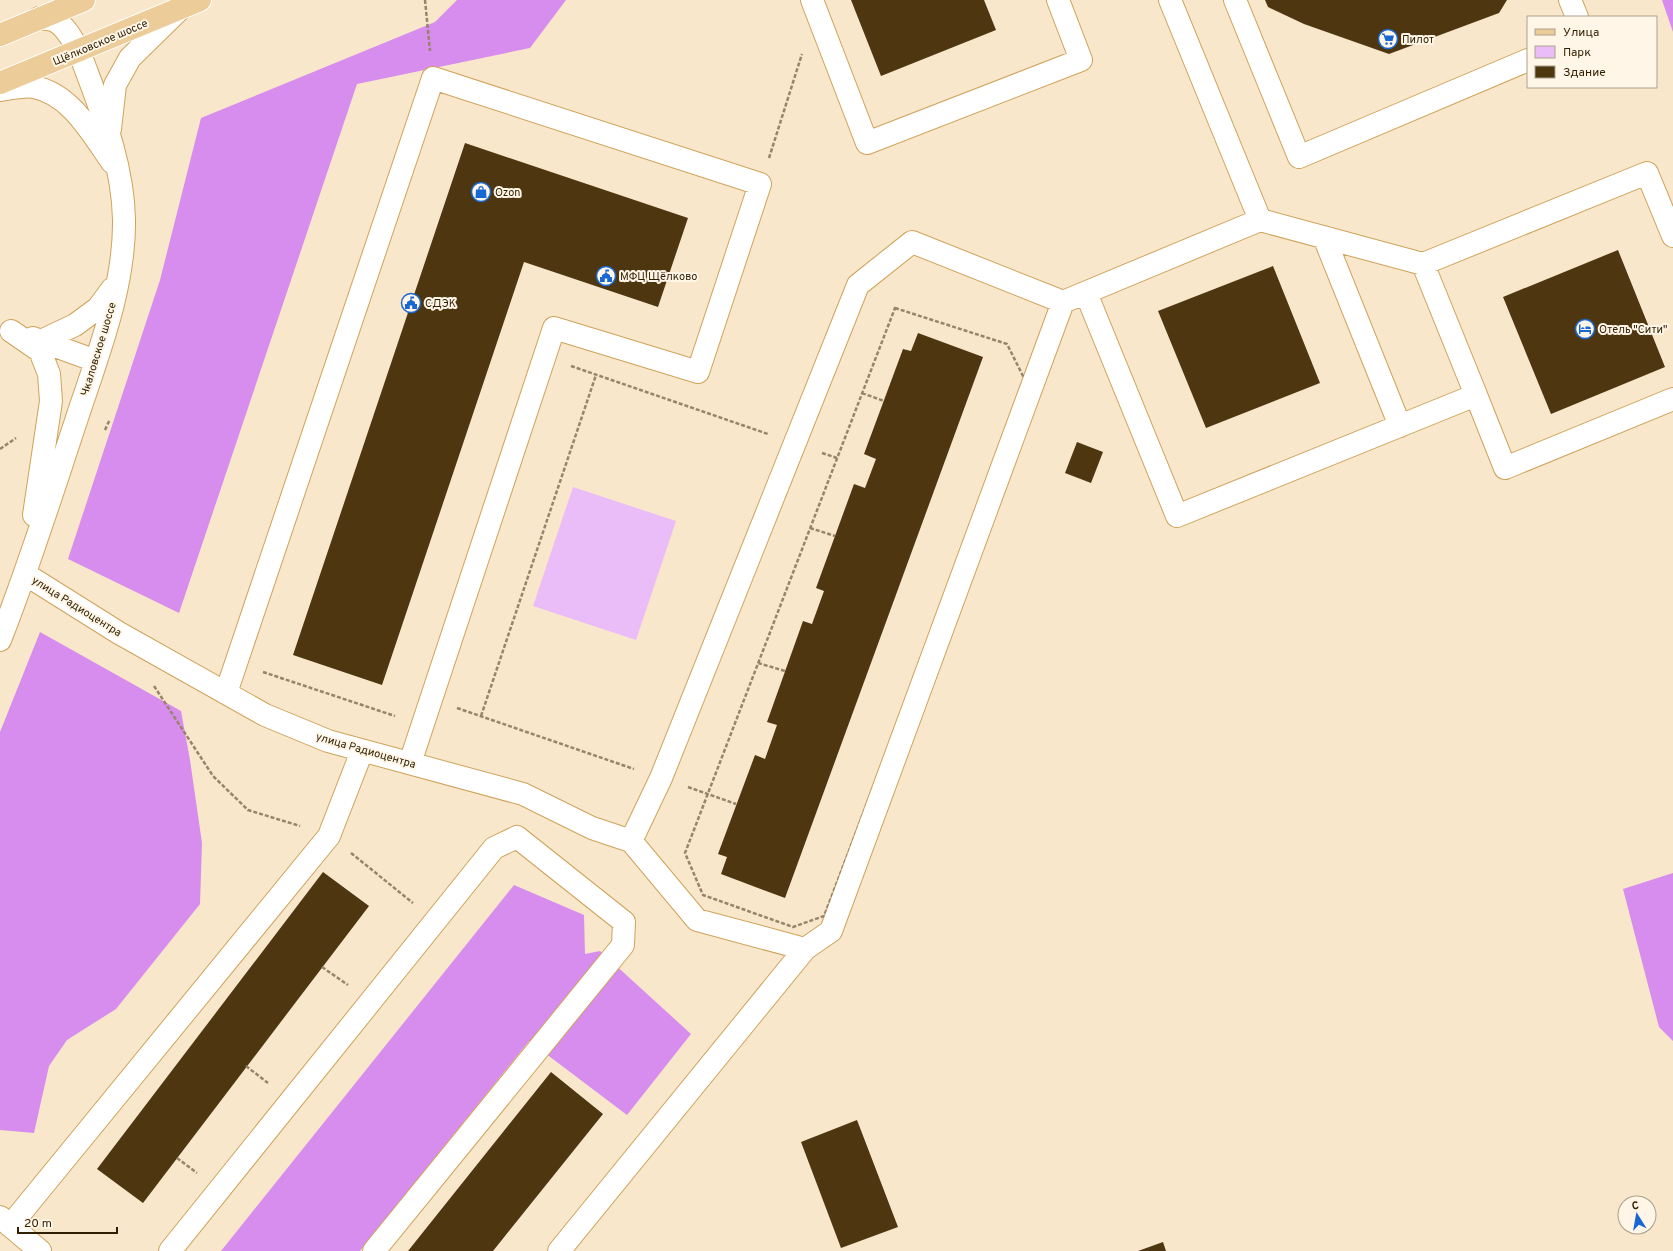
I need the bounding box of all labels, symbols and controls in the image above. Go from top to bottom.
legend [1527,16,1657,88]
street label: Щёлковское шоссе [51,17,150,69]
text: Улица [1563,25,1599,41]
supermarket icon: Пилот [1377,28,1399,50]
place label: Пилот [1402,33,1434,47]
text: Парк [1563,45,1591,61]
text: Здание [1563,65,1606,81]
shop icon: Ozon [470,181,492,203]
place label: Ozon [495,186,521,200]
public building icon: МФЦ Щёлково [595,265,617,287]
place label: МФЦ Щёлково [620,270,697,284]
public building icon: СДЭК [400,292,422,314]
place label: СДЭК [425,297,456,311]
street label: Чкаловское шоссе [78,301,120,398]
hotel icon: Отель "Сити" [1574,318,1596,340]
place label: Отель "Сити" [1599,323,1667,337]
street label: улица Радиоцентра [29,573,124,640]
street label: улица Радиоцентра [314,730,418,772]
north arrow [1617,1195,1657,1235]
text: С [1630,1199,1640,1214]
scale bar [18,1209,117,1235]
text: 20 m [24,1216,52,1232]

